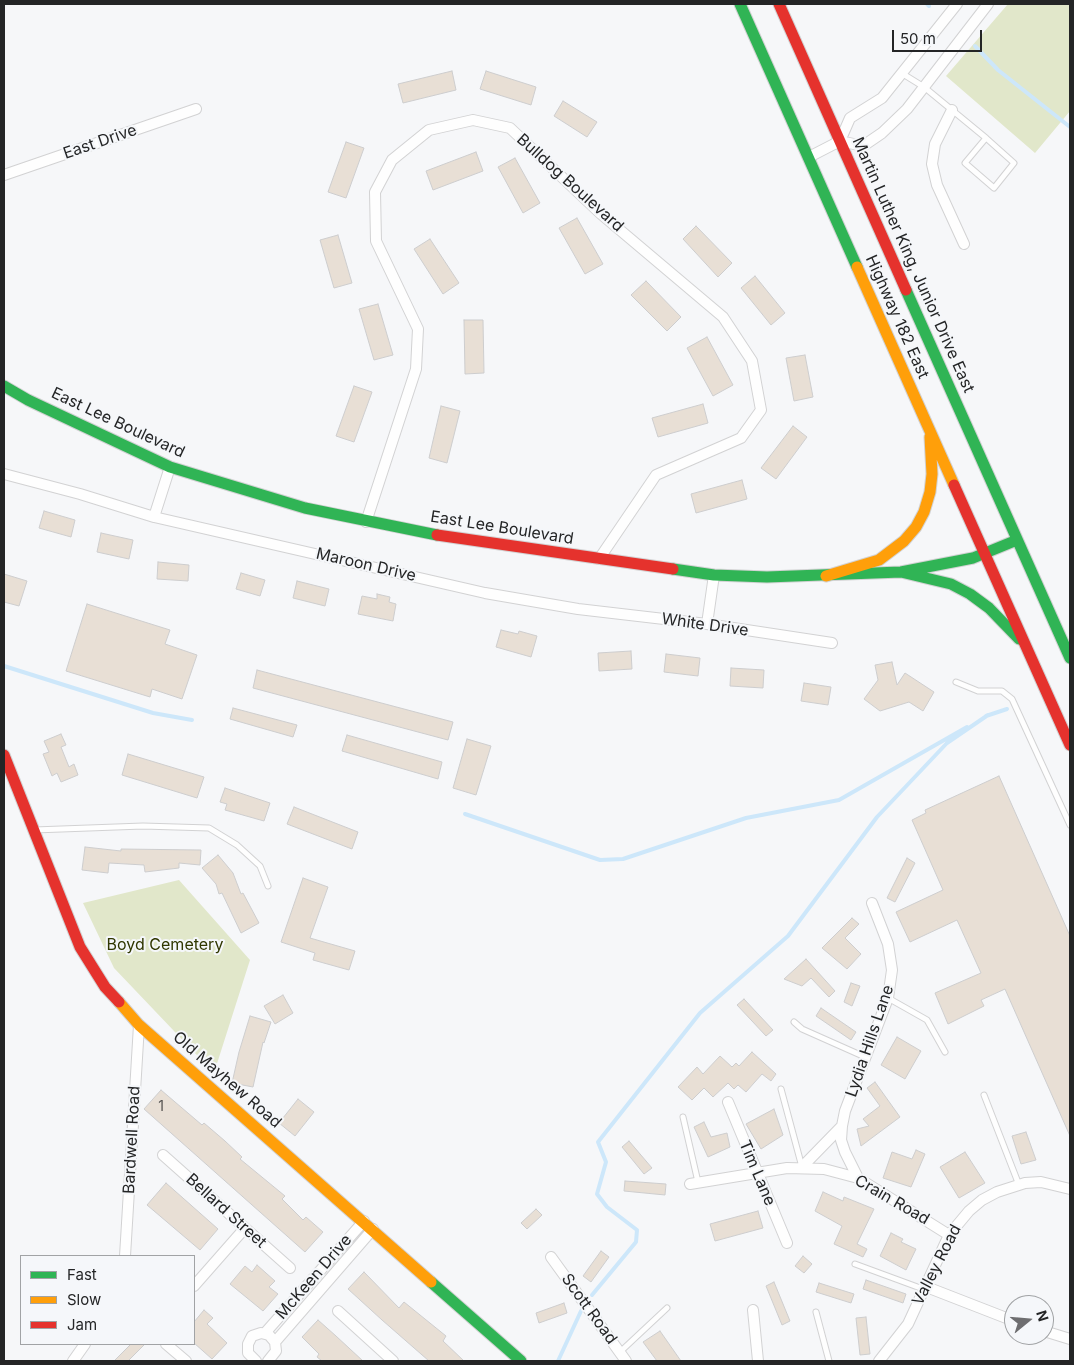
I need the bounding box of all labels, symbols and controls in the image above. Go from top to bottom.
scale bar [894,20,984,52]
text: 50 m [900,29,936,48]
street label: East Drive [61,120,139,164]
street label: Bulldog Boulevard [513,130,627,236]
street label: Martin Luther King, Junior Drive East [848,134,978,396]
street label: Highway 182 East [861,252,933,382]
street label: East Lee Boulevard [48,384,188,462]
street label: East Lee Boulevard [429,507,575,549]
street label: Maroon Drive [314,544,418,586]
street label: White Drive [660,609,750,641]
park label: Boyd Cemetery [107,935,223,955]
street label: Lydia Hills Lane [842,983,898,1099]
street label: Old Mayhew Road [169,1028,285,1132]
street label: Bardwell Road [120,1086,144,1194]
house number: 1 [158,1099,164,1115]
street label: Tim Lane [735,1137,779,1209]
street label: Bellard Street [182,1170,270,1252]
street label: Crain Road [851,1171,933,1229]
street label: Valley Road [908,1221,966,1309]
street label: McKeen Drive [272,1231,356,1323]
legend [20,1255,195,1345]
text: Fast [67,1265,97,1284]
street label: Scott Road [557,1270,621,1348]
text: Slow [67,1290,101,1309]
north arrow [1004,1295,1054,1345]
text: N [1033,1308,1053,1323]
text: Jam [67,1315,97,1334]

